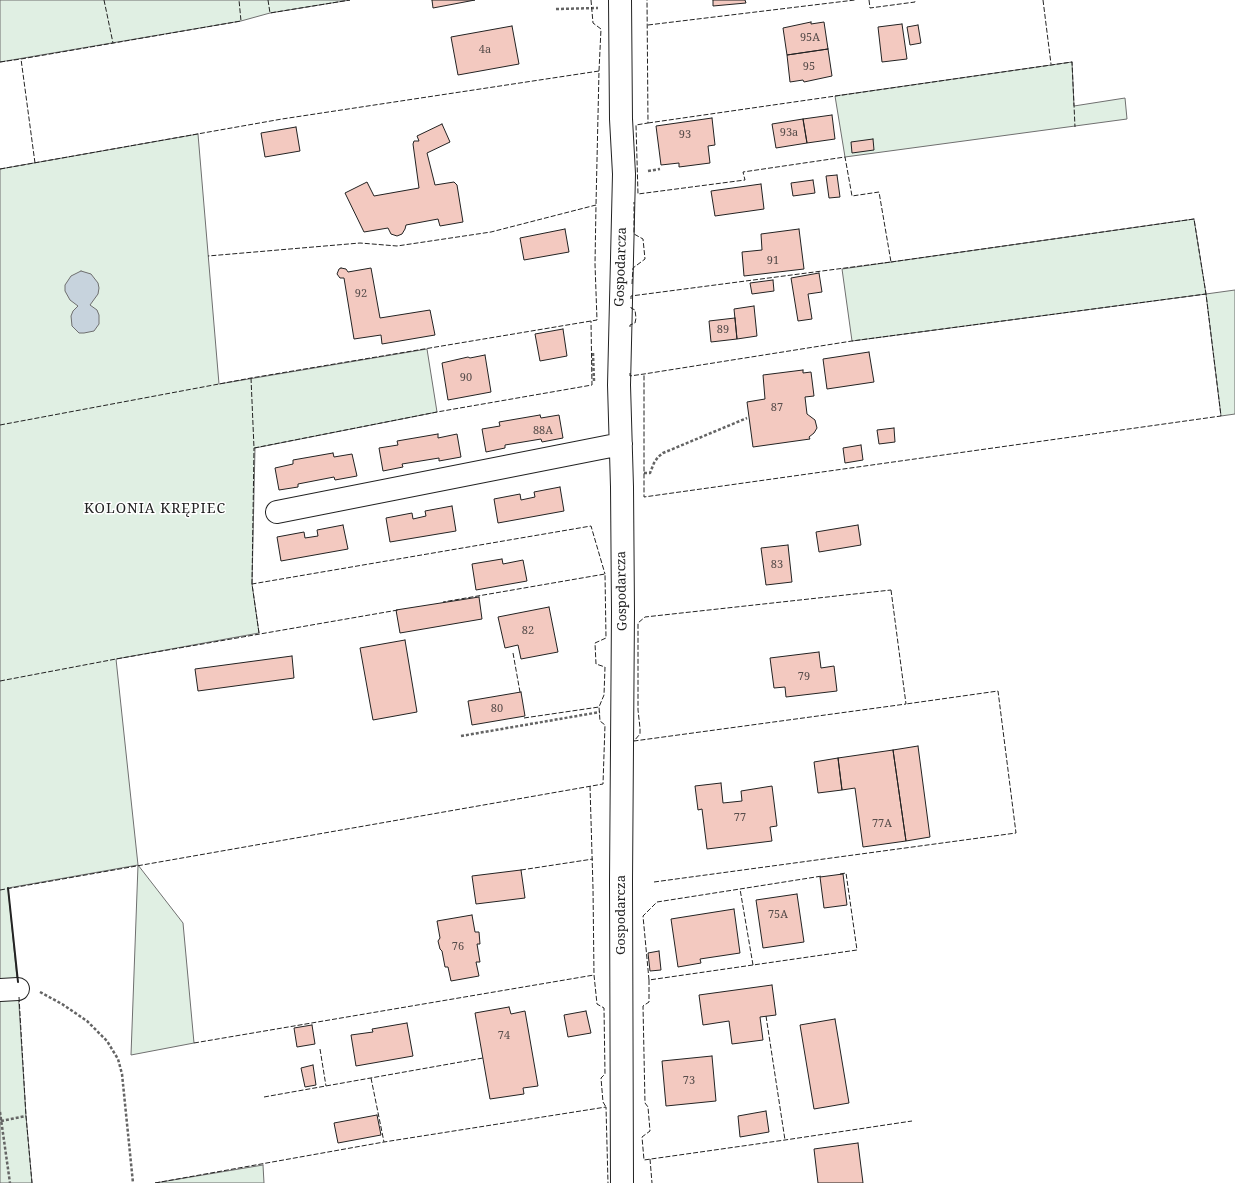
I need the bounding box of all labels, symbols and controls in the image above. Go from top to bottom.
house number: 95A [800,31,820,45]
house number: 4a [479,43,491,57]
house number: 95 [803,60,815,74]
house number: 93a [780,126,798,140]
house number: 93 [679,128,691,142]
street label: Gospodarcza [612,227,630,307]
house number: 91 [767,254,779,268]
house number: 92 [355,287,367,301]
house number: 89 [717,323,729,337]
house number: 90 [460,371,472,385]
house number: 87 [771,401,783,415]
house number: 88A [533,424,553,438]
district label: KOLONIA KRĘPIEC [84,501,226,517]
street label: Gospodarcza [614,551,630,631]
house number: 83 [771,558,783,572]
house number: 82 [522,624,534,638]
house number: 79 [798,670,810,684]
house number: 80 [491,702,503,716]
house number: 77 [734,811,746,825]
house number: 77A [872,817,892,831]
street label: Gospodarcza [613,875,629,955]
house number: 75A [768,908,788,922]
house number: 76 [452,940,464,954]
house number: 74 [498,1029,510,1043]
house number: 73 [683,1074,695,1088]

